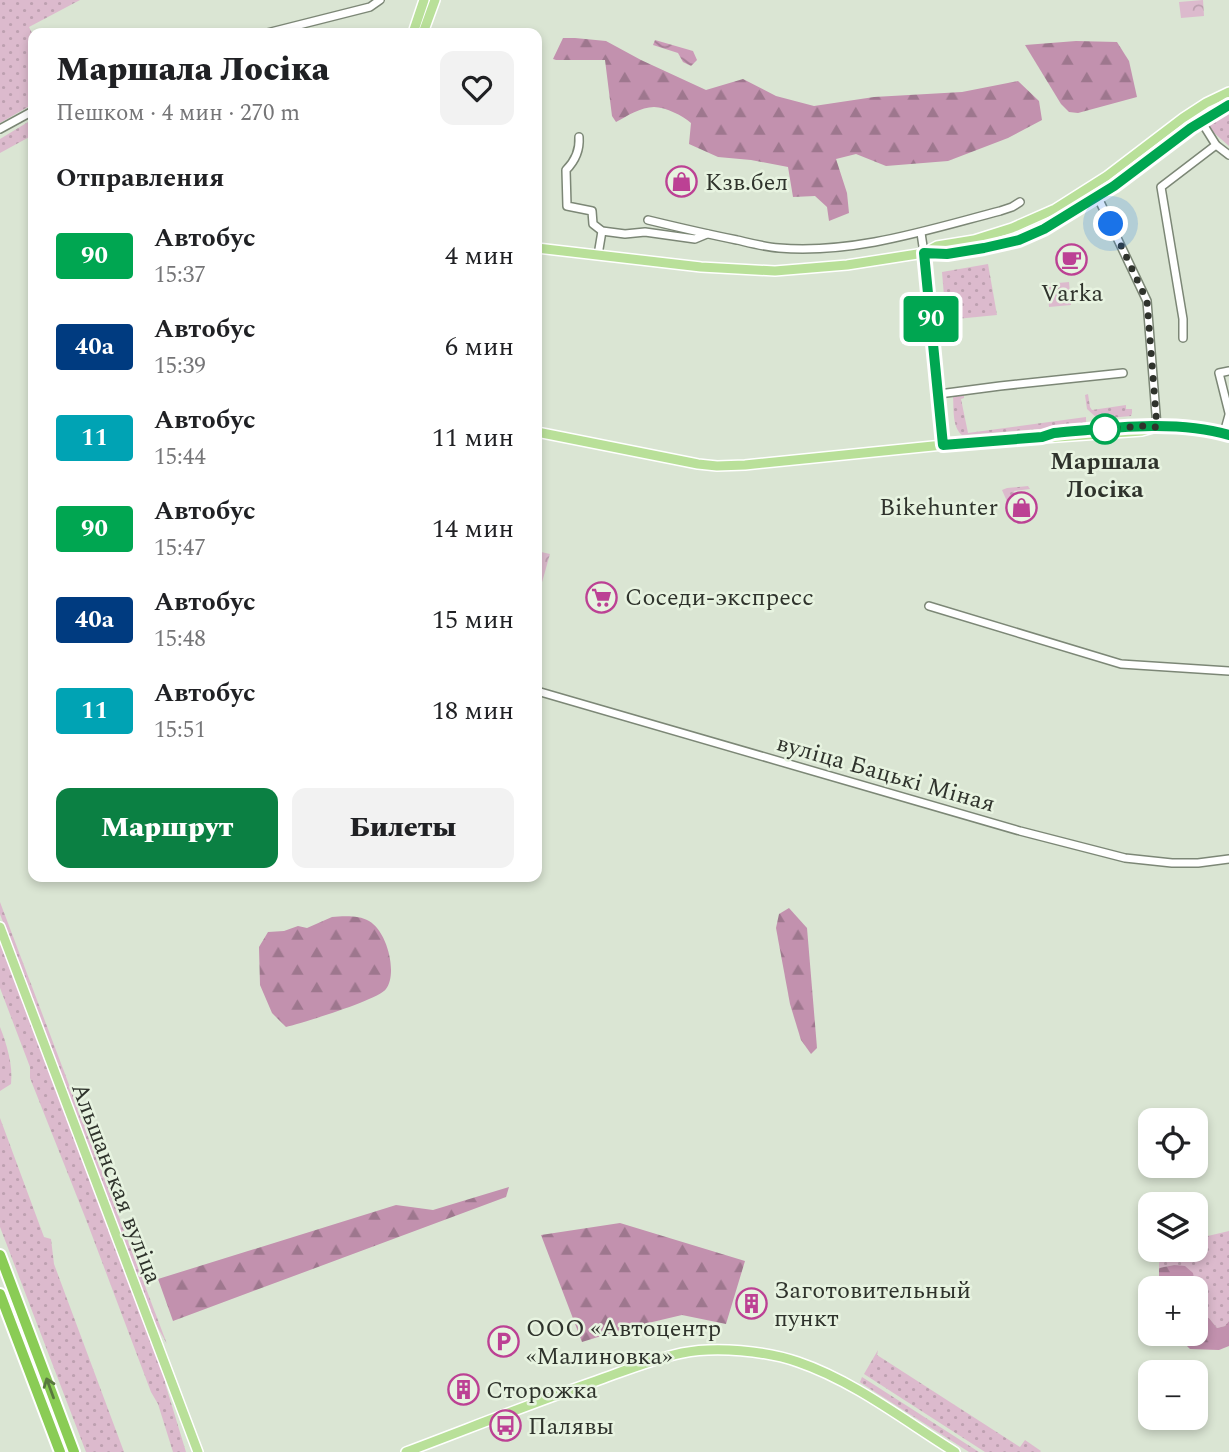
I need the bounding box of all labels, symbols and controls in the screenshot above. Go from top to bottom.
text: Маршала Лосіка [56,45,329,95]
button: heart [440,51,514,125]
text: Пешком · 4 мин · 270 m [56,96,300,131]
text: Отправления [56,158,224,198]
shop icon: Кзв.бел [665,165,699,199]
place label: Кзв.бел [705,165,788,201]
your location [1093,206,1128,241]
text: Автобус [154,218,256,258]
text: 4 мин [445,236,514,276]
text: 90 [81,238,108,274]
cafe icon: Varka [1055,242,1089,276]
text: 15:37 [154,258,206,293]
place label: Varka [1041,276,1104,312]
line badge: 90 [900,296,962,342]
text: 90 [918,301,944,337]
text: Автобус [154,309,256,349]
text: 6 мин [445,327,514,367]
text: 40а [75,329,114,365]
text: 15:39 [154,349,206,384]
text: Автобус [154,400,256,440]
marker: Маршала Лосіка [1090,414,1120,444]
text: 11 мин [432,418,514,458]
text: 11 [81,420,108,456]
text: 15:44 [154,440,206,475]
place label: Маршала Лосіка [1050,444,1161,508]
place label: Bikehunter [879,490,998,526]
shop icon: Bikehunter [1004,490,1038,524]
text: Автобус [154,491,256,531]
text: 14 мин [432,509,514,549]
text: 90 [81,511,108,547]
text: 15:47 [154,531,206,566]
supermarket icon: Соседи-экспресс [585,580,619,614]
place label: Соседи-экспресс [625,580,814,616]
text: Автобус [154,582,256,622]
text: 15 мин [432,600,514,640]
text: 40а [75,602,114,638]
text: 15:48 [154,622,206,657]
text: Автобус [154,673,256,713]
text: 18 мин [432,691,514,731]
text: 11 [81,693,108,729]
text: 15:51 [154,713,206,748]
street label: вуліца Бацькі Міная [772,726,999,822]
button: Маршрут [56,788,278,868]
button: Билеты [292,788,514,868]
street label: Альшанская вуліца [61,1078,171,1289]
map controls [1138,1108,1208,1430]
button: locate [1138,1108,1208,1178]
button: layers [1138,1192,1208,1262]
place label: Заготовительный пункт [774,1273,971,1337]
button: + [1138,1276,1208,1346]
building icon: Заготовительный пункт [734,1287,768,1321]
place label: ООО «Автоцентр «Малиновка» [526,1311,721,1375]
parking icon: ООО «Автоцентр «Малиновка» [486,1325,520,1359]
button: − [1138,1360,1208,1430]
building icon: Сторожка [446,1373,480,1407]
place label: Сторожка [486,1373,598,1409]
one-way arrow [42,1378,55,1400]
bus stop icon: Палявы [488,1409,522,1443]
place label: Палявы [528,1409,614,1445]

